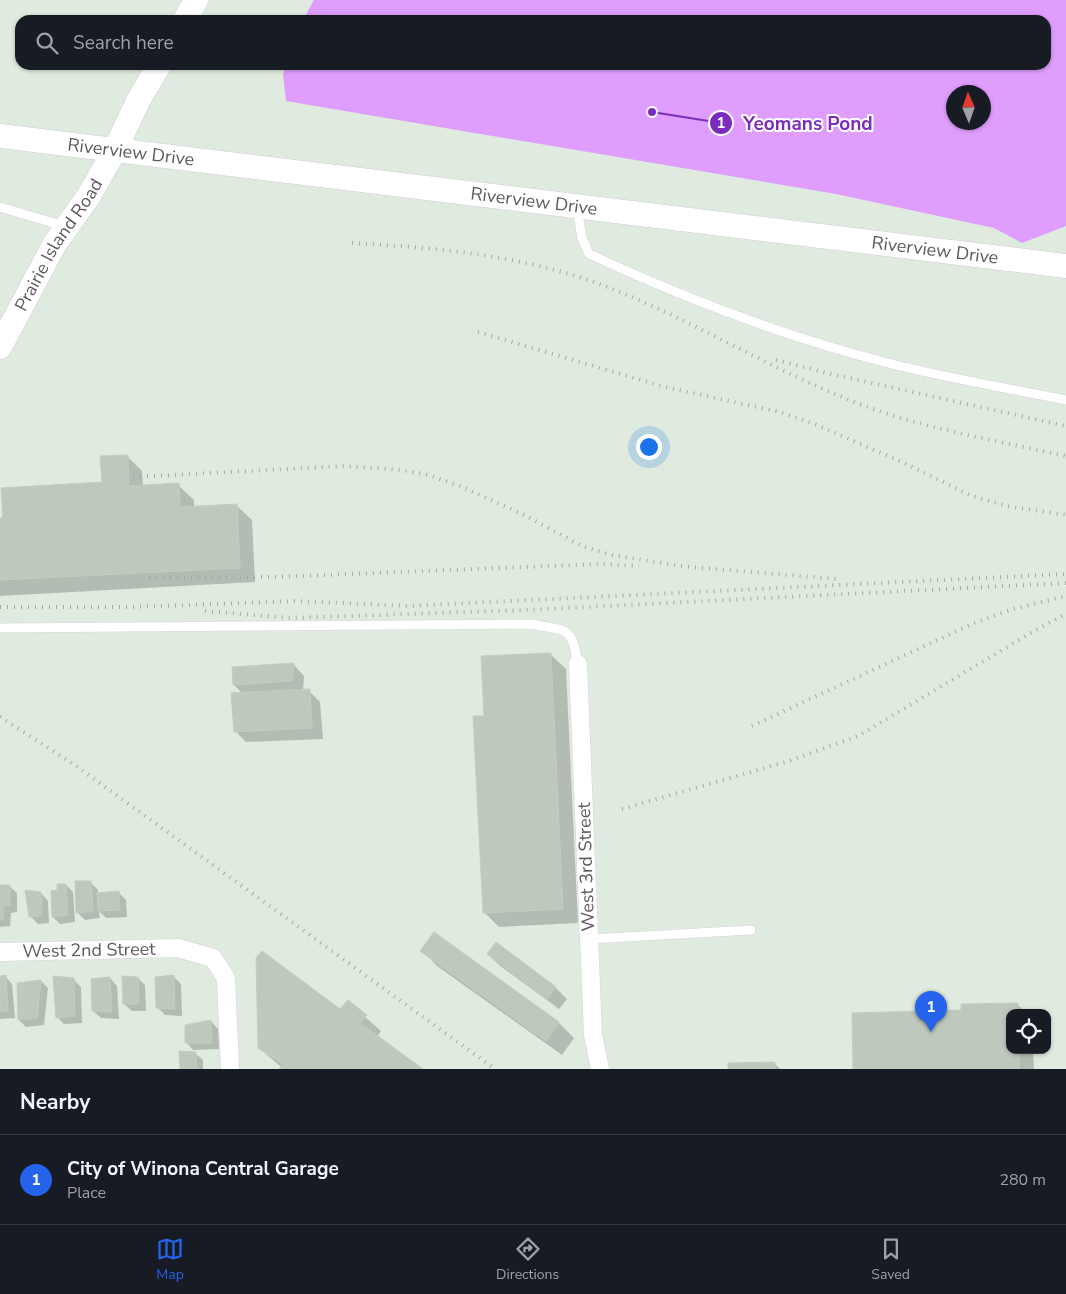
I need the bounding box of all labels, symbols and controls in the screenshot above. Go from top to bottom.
search box [15,15,1051,70]
icon: search [33,29,61,57]
text: Search here [73,30,174,56]
north arrow [946,85,991,130]
callout: Yeomans Pond [709,106,883,140]
text: Yeomans Pond [742,111,873,137]
text: 1 [716,113,726,133]
street label: Riverview Drive [66,132,196,172]
street label: Prairie Island Road [9,174,108,315]
street label: Riverview Drive [469,182,599,221]
street label: Riverview Drive [870,230,1000,270]
your location [636,434,662,460]
street label: West 3rd Street [572,801,600,932]
street label: West 2nd Street [22,937,156,963]
pin: 1 [915,991,947,1032]
map controls [1006,1009,1051,1054]
button: locate [1006,1009,1051,1054]
text: Nearby [20,1088,90,1116]
text: City of Winona Central Garage [67,1156,339,1182]
text: 1 [31,1169,41,1191]
text: 280 m [999,1169,1046,1191]
text: Place [67,1182,106,1204]
tab: Map [156,1235,184,1284]
tab: Directions [496,1235,559,1284]
tab: Saved [871,1235,910,1284]

